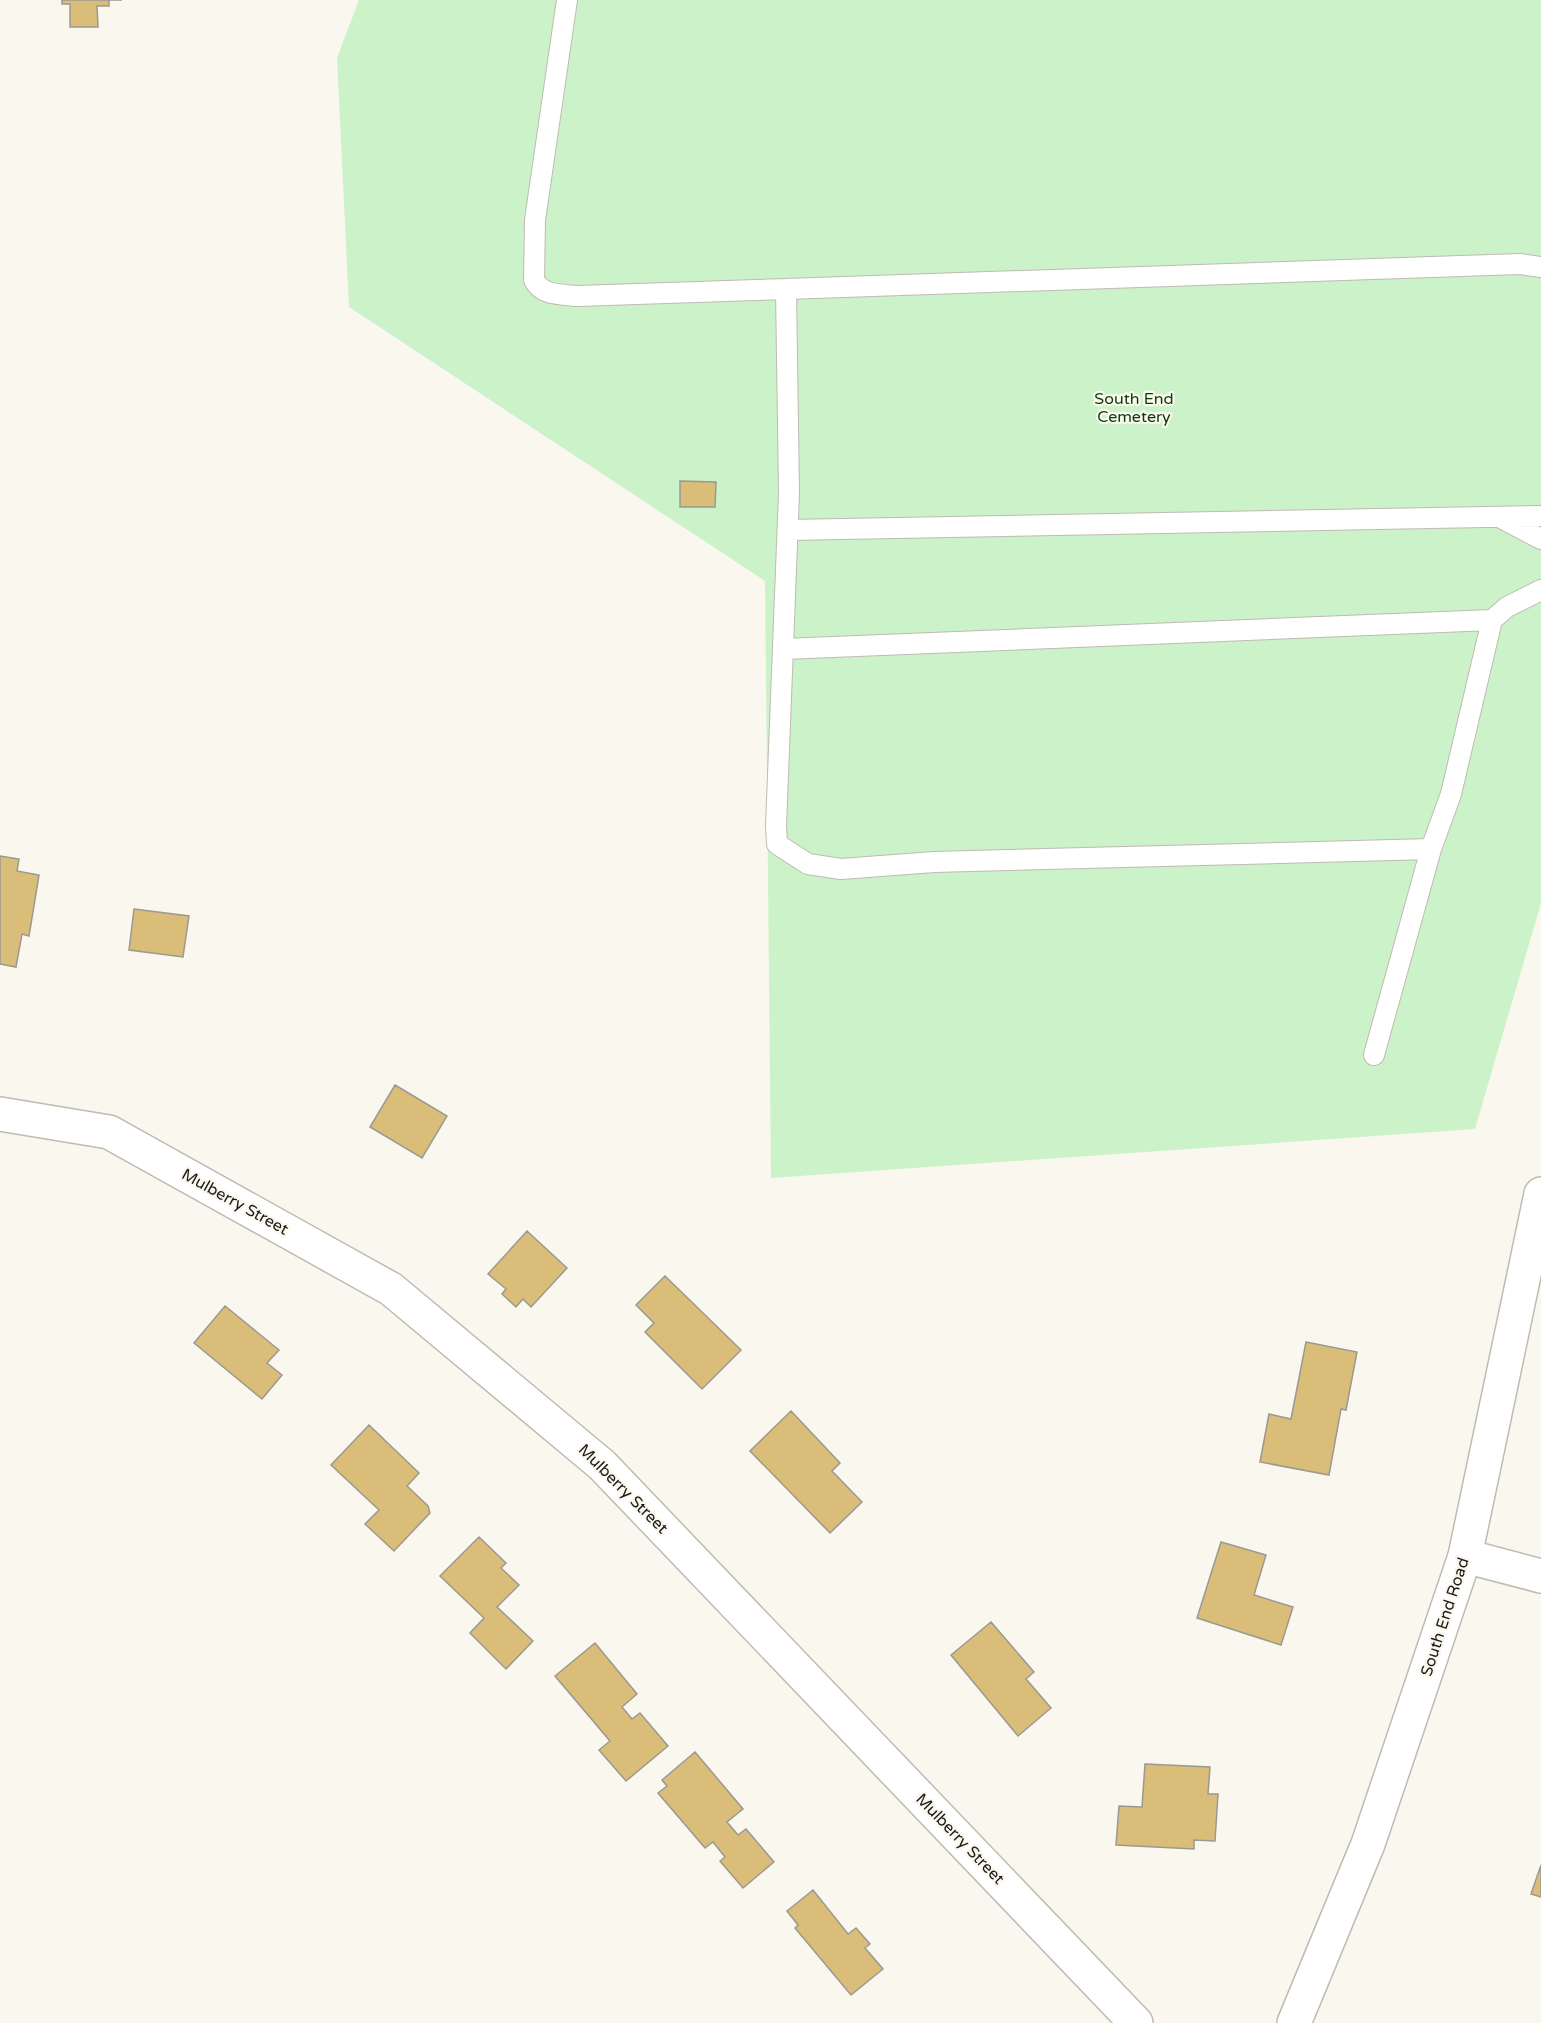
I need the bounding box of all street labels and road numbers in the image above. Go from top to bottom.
street label: Mulberry Street [178,1164,292,1240]
street label: Mulberry Street [574,1440,672,1538]
street label: South End Road [1416,1555,1474,1679]
street label: Mulberry Street [912,1789,1008,1889]

